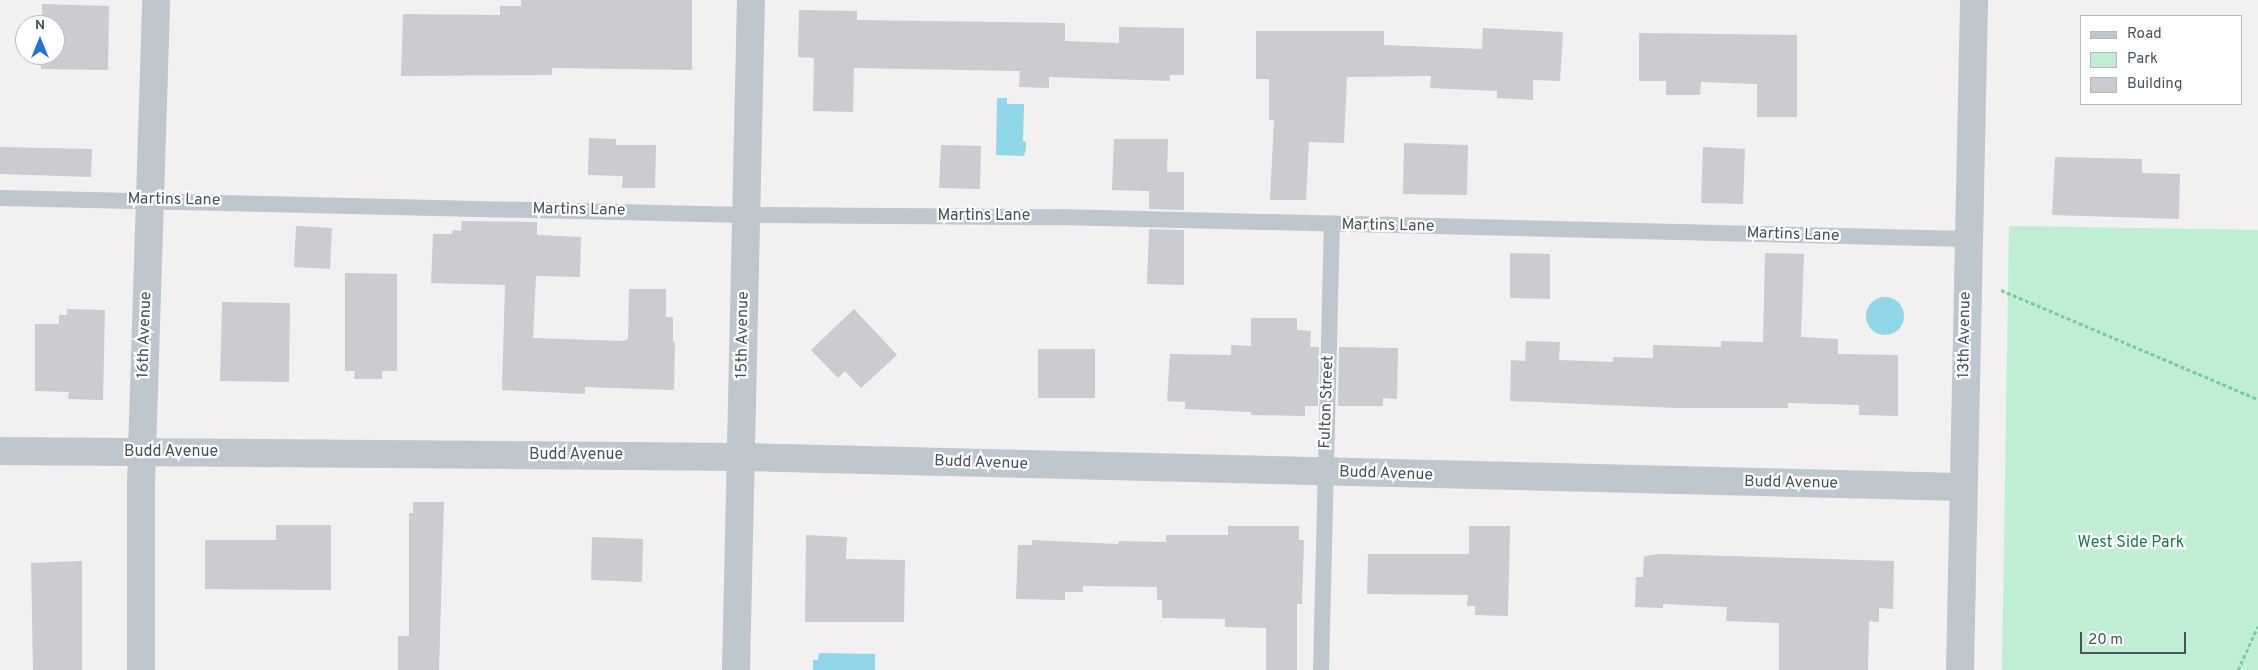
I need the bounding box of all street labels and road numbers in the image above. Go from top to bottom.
street label: Martins Lane [127,190,221,210]
street label: Martins Lane [532,200,626,220]
street label: Martins Lane [938,206,1030,226]
street label: Martins Lane [1341,216,1435,236]
street label: Martins Lane [1746,224,1840,246]
street label: 16th Avenue [134,291,156,379]
street label: 15th Avenue [733,291,753,379]
street label: 13th Avenue [1955,291,1975,379]
street label: Fulton Street [1316,355,1338,449]
street label: Budd Avenue [124,442,218,462]
street label: Budd Avenue [529,445,623,465]
street label: Budd Avenue [933,452,1029,474]
street label: Budd Avenue [1338,463,1434,485]
street label: Budd Avenue [1744,473,1838,493]

